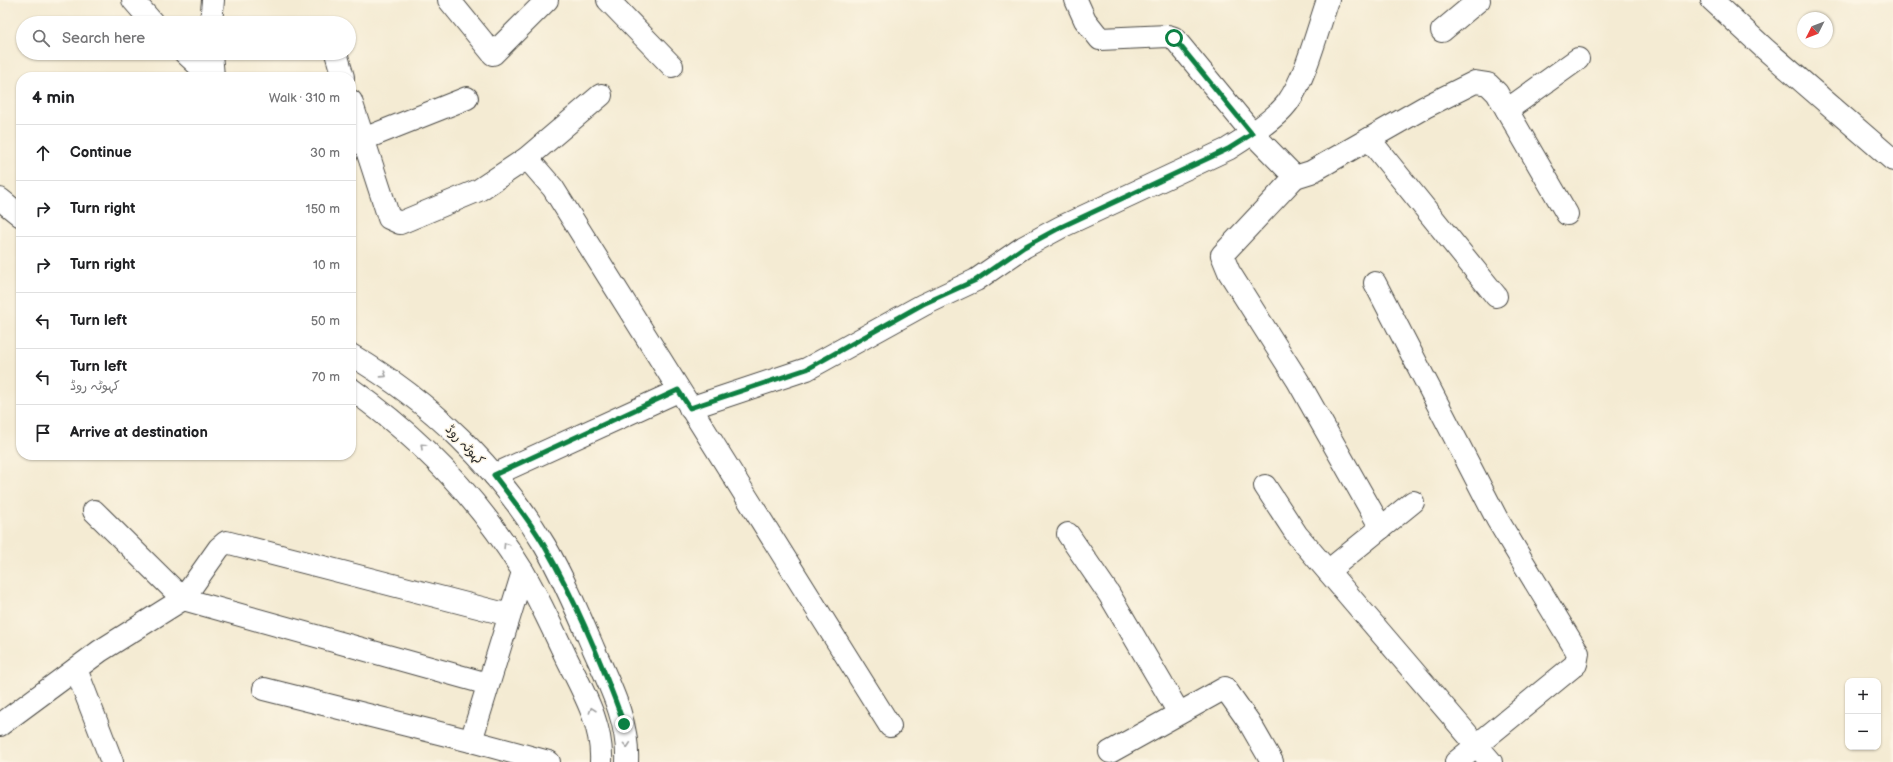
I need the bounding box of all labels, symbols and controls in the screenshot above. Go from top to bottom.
north arrow [1797,12,1833,48]
search box [16,16,356,60]
icon: search [30,27,52,49]
text: Search here [62,29,145,48]
route start [1165,29,1183,47]
text: 4 min [32,88,75,108]
text: Walk · 310 m [269,90,340,106]
icon: ahead [32,142,54,164]
text: Continue [70,143,132,162]
text: 30 m [310,145,340,161]
icon: right [32,198,54,220]
text: Turn right [70,199,135,218]
text: 150 m [306,201,340,217]
icon: right [32,254,54,276]
text: Turn right [70,255,135,274]
text: 10 m [313,257,340,273]
icon: left [32,310,54,332]
text: Turn left [70,311,127,330]
text: 50 m [311,313,340,329]
text: Turn left [70,357,127,376]
icon: left [32,366,54,388]
text: 70 m [312,369,340,385]
one-way arrow [380,370,387,378]
text: کہوٹہ روڈ [70,378,120,394]
icon: arrive [32,422,54,444]
street label: کہوٹہ روڈ [442,422,488,469]
text: Arrive at destination [70,423,208,442]
one-way arrow [420,443,428,451]
one-way arrow [503,542,511,549]
map controls [1845,678,1881,750]
button: + [1845,678,1881,714]
one-way arrow [588,707,596,714]
button: − [1845,714,1881,750]
route end [615,715,633,733]
one-way arrow [622,742,631,748]

